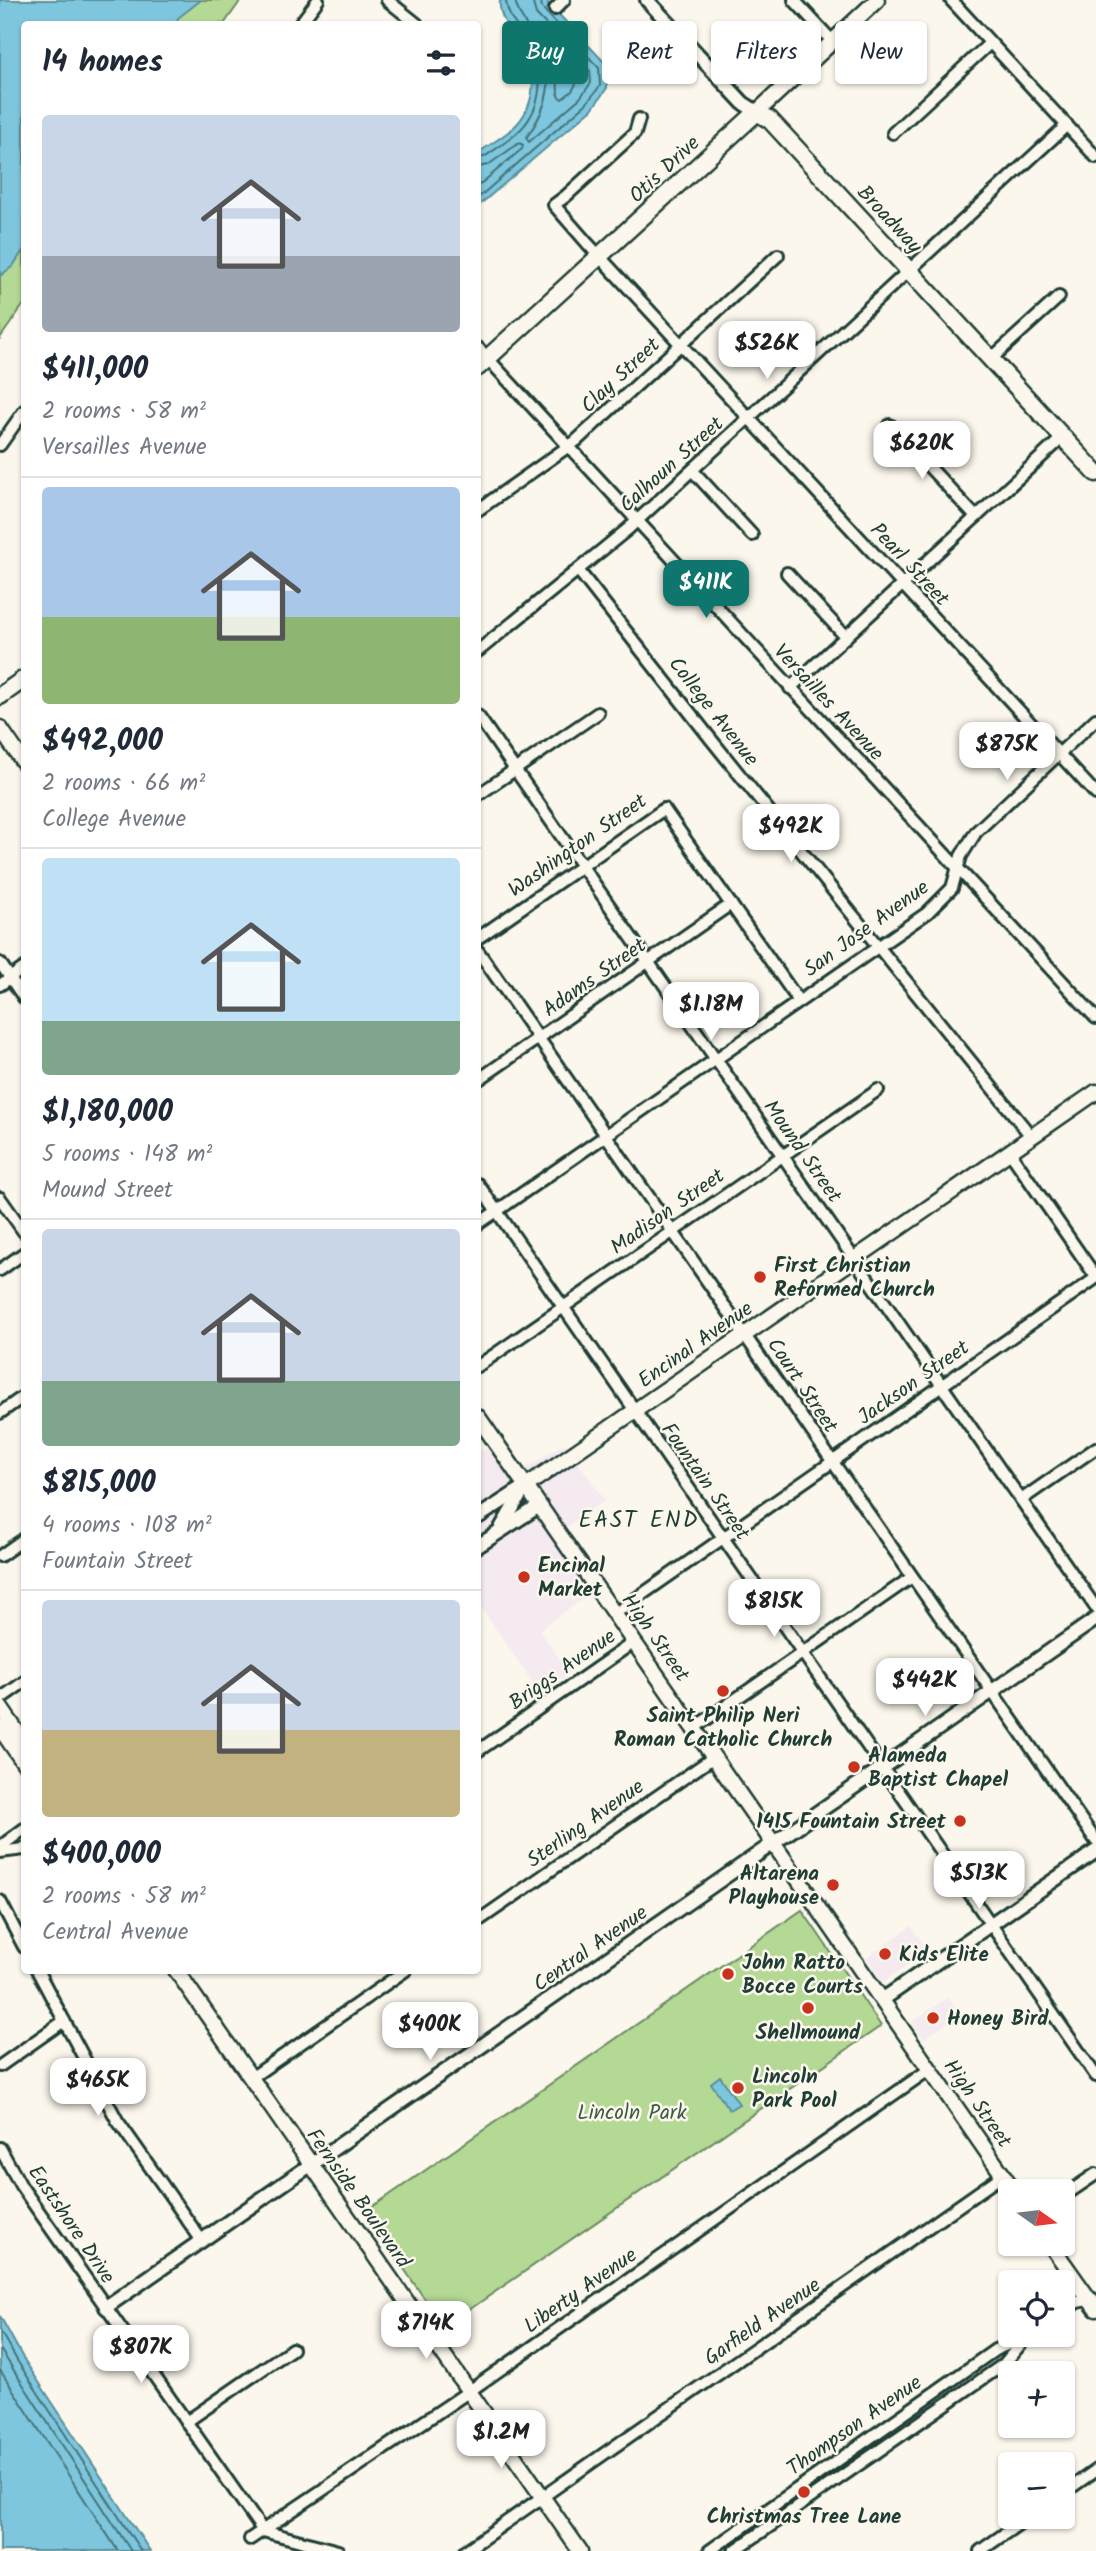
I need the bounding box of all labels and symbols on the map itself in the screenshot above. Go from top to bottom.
street label: Otis Drive [622,128,709,212]
street label: Broadway [848,178,930,262]
pin: $526K [718,322,816,381]
street label: Clay Street [574,330,669,422]
street label: Calhoun Street [612,408,732,521]
pin: $620K [873,421,971,481]
street label: Pearl Street [861,516,957,615]
pin: $411K [657,560,755,620]
street label: Versailles Avenue [765,637,892,770]
street label: College Avenue [659,650,767,774]
pin: $875K [958,722,1056,782]
street label: Washington Street [502,785,655,907]
pin: $492K [742,804,840,864]
street label: San Jose Avenue [797,872,937,986]
street label: Adams Street [536,930,654,1026]
pin: $1.18M [654,982,768,1042]
street label: Mound Street [754,1093,850,1211]
street label: Madison Street [604,1160,733,1264]
place label: First Christian Reformed Church [774,1250,935,1307]
marker: First Christian Reformed Church [752,1269,768,1285]
street label: Encinal Avenue [631,1293,761,1397]
street label: Court Street [758,1331,846,1441]
street label: Jackson Street [851,1332,977,1434]
street label: Fountain Street [652,1416,758,1548]
district label: EAST END [578,1503,700,1539]
place label: Encinal Market [538,1550,605,1607]
marker: Encinal Market [516,1569,532,1585]
pin: $815K [725,1580,823,1639]
street label: High Street [612,1587,698,1690]
street label: Briggs Avenue [502,1621,624,1719]
pin: $442K [876,1658,974,1718]
marker: Saint Philip Neri Roman Catholic Church [715,1683,731,1699]
place label: Saint Philip Neri Roman Catholic Church [614,1700,832,1757]
place label: Alameda Baptist Chapel [868,1740,1008,1797]
marker: Alameda Baptist Chapel [846,1759,862,1775]
street label: Sterling Avenue [520,1771,652,1877]
place label: 1415 Fountain Street [756,1806,947,1839]
marker: 1415 Fountain Street [952,1813,968,1829]
pin: $513K [930,1852,1028,1911]
place label: Altarena Playhouse [729,1858,819,1915]
marker: Altarena Playhouse [825,1877,841,1893]
street label: Central Avenue [527,1897,655,2001]
place label: Kids Elite [899,1939,989,1972]
marker: Kids Elite [877,1946,893,1962]
place label: John Ratto Bocce Courts [742,1947,863,2004]
marker: John Ratto Bocce Courts [720,1966,736,1982]
marker: Shellmound [800,2000,816,2016]
pin: $400K [381,2002,479,2062]
place label: Honey Bird [947,2003,1049,2036]
marker: Honey Bird [925,2010,941,2026]
place label: Shellmound [756,2017,861,2050]
street label: High Street [934,2053,1020,2156]
pin: $465K [49,2058,147,2118]
place label: Lincoln Park Pool [752,2061,837,2118]
marker: Lincoln Park Pool [730,2080,746,2096]
park label: Lincoln Park [577,2097,687,2130]
street label: Fernside Boulevard [297,2122,419,2276]
street label: Eastshore Drive [19,2159,123,2292]
north arrow [998,2179,1074,2256]
street label: Liberty Avenue [517,2240,645,2343]
street label: Garfield Avenue [698,2269,828,2375]
pin: $714K [377,2302,475,2361]
pin: $807K [92,2326,190,2385]
street label: Thompson Avenue [780,2367,930,2485]
pin: $1.2M [452,2410,550,2470]
marker: Christmas Tree Lane [796,2484,812,2500]
place label: Christmas Tree Lane [707,2501,901,2534]

